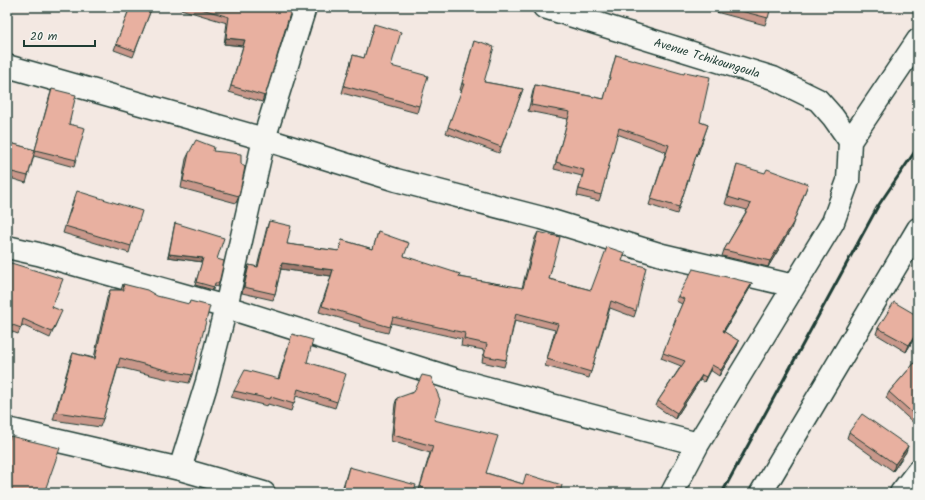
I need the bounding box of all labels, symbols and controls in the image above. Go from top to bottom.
scale bar [24,22,95,48]
text: 20 m [30,27,58,46]
street label: Avenue Tchikoungoula [652,33,763,84]

